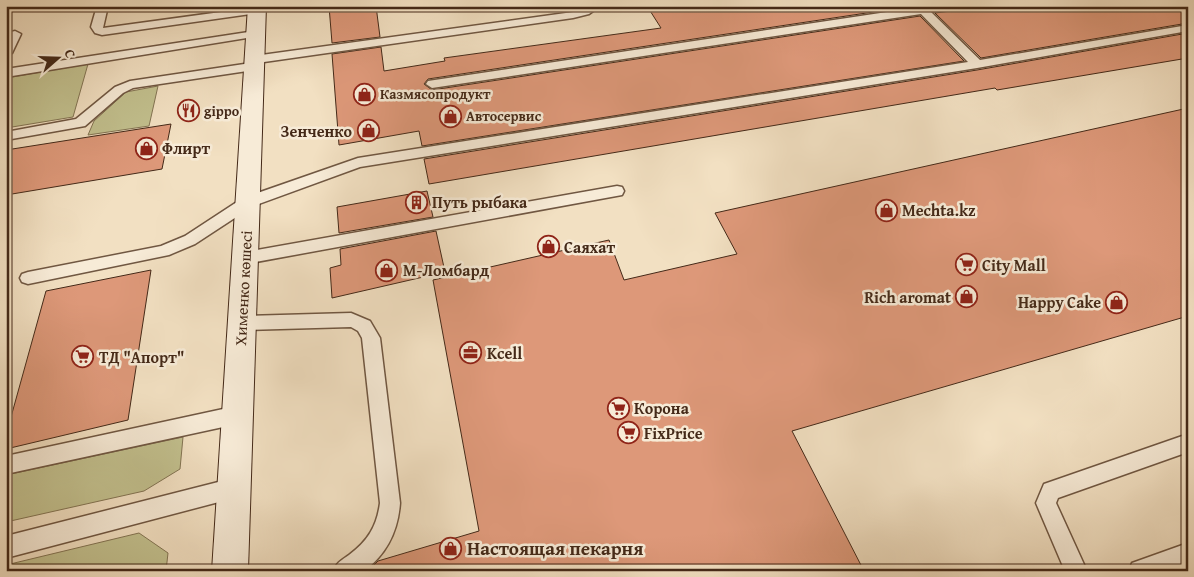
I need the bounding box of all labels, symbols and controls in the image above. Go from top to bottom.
north arrow [32,32,82,82]
text: С [59,46,81,61]
shop icon: Казмясопродукт [352,82,376,106]
place label: Казмясопродукт [380,84,491,104]
restaurant icon: gippo [176,99,200,123]
place label: gippo [204,101,240,121]
shop icon: Автосервис [438,104,462,128]
place label: Автосервис [466,106,542,126]
place label: Зенченко [281,119,352,143]
shop icon: Зенченко [356,119,380,143]
shop icon: Флирт [134,136,158,160]
place label: Флирт [162,136,210,160]
building icon: Путь рыбака [404,190,428,214]
place label: Путь рыбака [432,190,528,214]
shop icon: Mechta.kz [874,198,898,222]
place label: Mechta.kz [902,198,976,222]
street label: Хименко көшесі [228,229,258,346]
shop icon: Саяхат [536,235,560,259]
place label: Саяхат [564,235,615,259]
supermarket icon: City Mall [954,253,978,277]
place label: City Mall [982,253,1046,277]
shop icon: М-Ломбард [375,258,399,282]
place label: М-Ломбард [403,258,490,282]
place label: Rich aromat [864,285,951,309]
shop icon: Rich aromat [955,285,979,309]
place label: Happy Cake [1018,290,1101,314]
shop icon: Happy Cake [1105,290,1129,314]
office icon: Kcell [459,341,483,365]
place label: Kcell [487,341,522,365]
supermarket icon: ТД "Апорт" [71,345,95,369]
place label: ТД "Апорт" [99,345,184,369]
supermarket icon: Корона [606,396,630,420]
place label: Корона [634,396,690,420]
supermarket icon: FixPrice [616,421,640,445]
place label: FixPrice [644,421,703,445]
place label: Настоящая пекарня [467,534,643,562]
shop icon: Настоящая пекарня [439,536,463,560]

